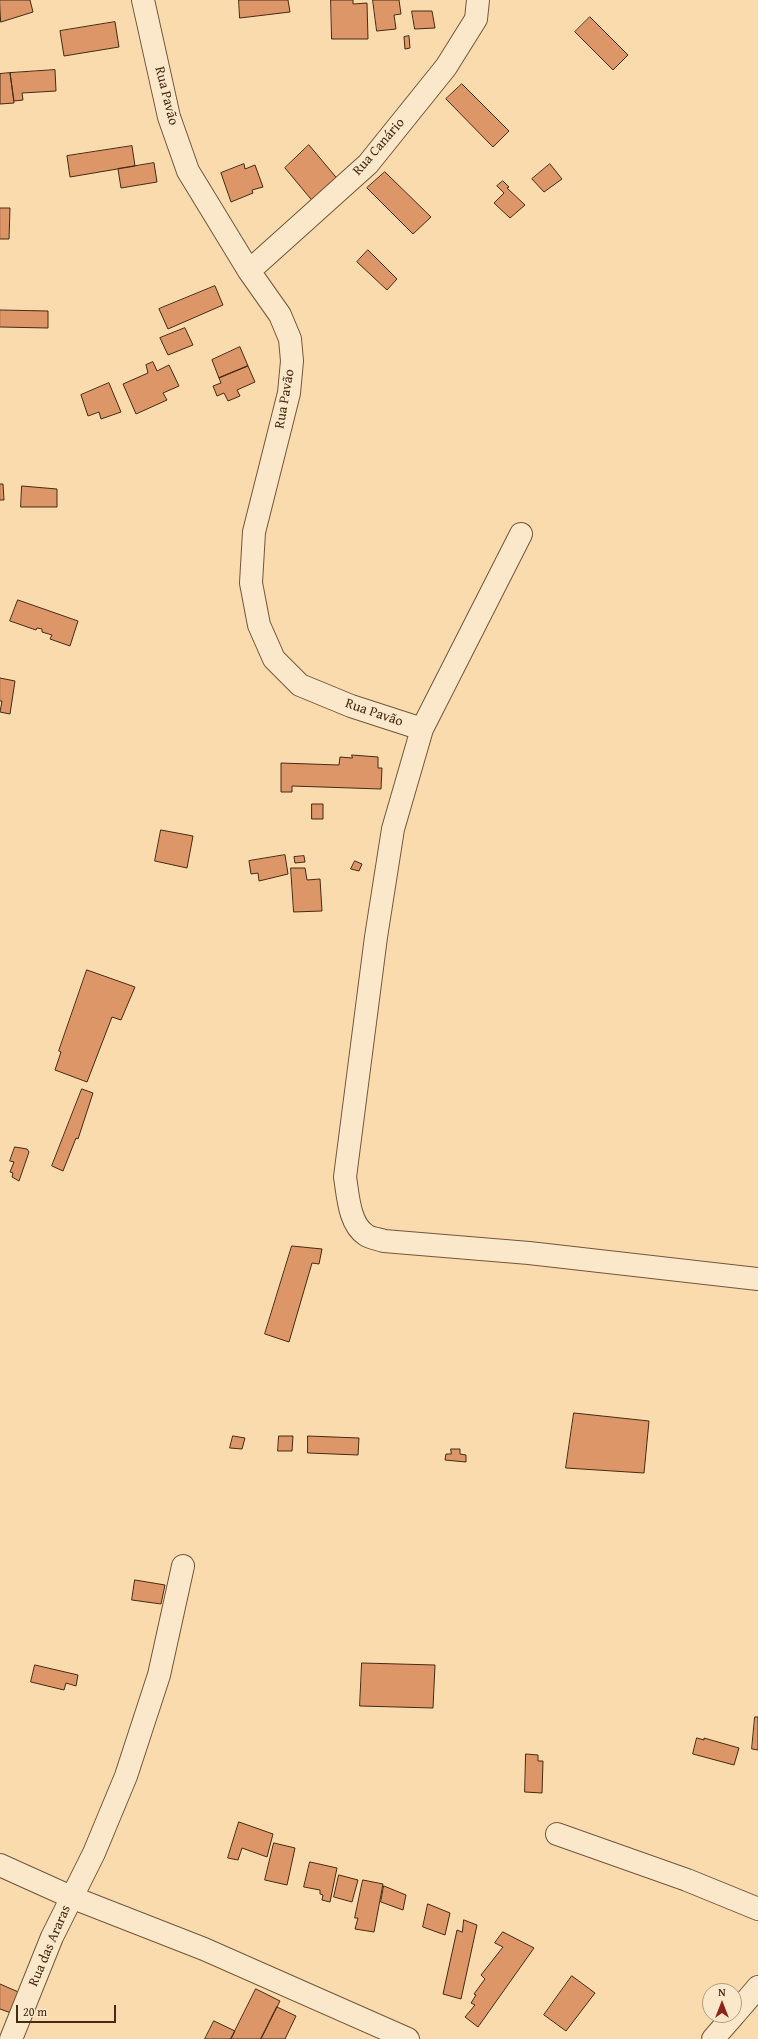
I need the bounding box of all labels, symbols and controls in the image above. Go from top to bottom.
street label: Rua Pavão [151,65,181,127]
street label: Rua Canário [349,115,409,179]
street label: Rua Pavão [272,368,298,430]
street label: Rua Pavão [343,695,405,731]
street label: Rua das Araras [25,1903,75,1989]
north arrow [702,1983,742,2023]
text: N [718,1984,726,2000]
scale bar [18,1997,118,2023]
text: 20 m [23,2003,47,2020]

